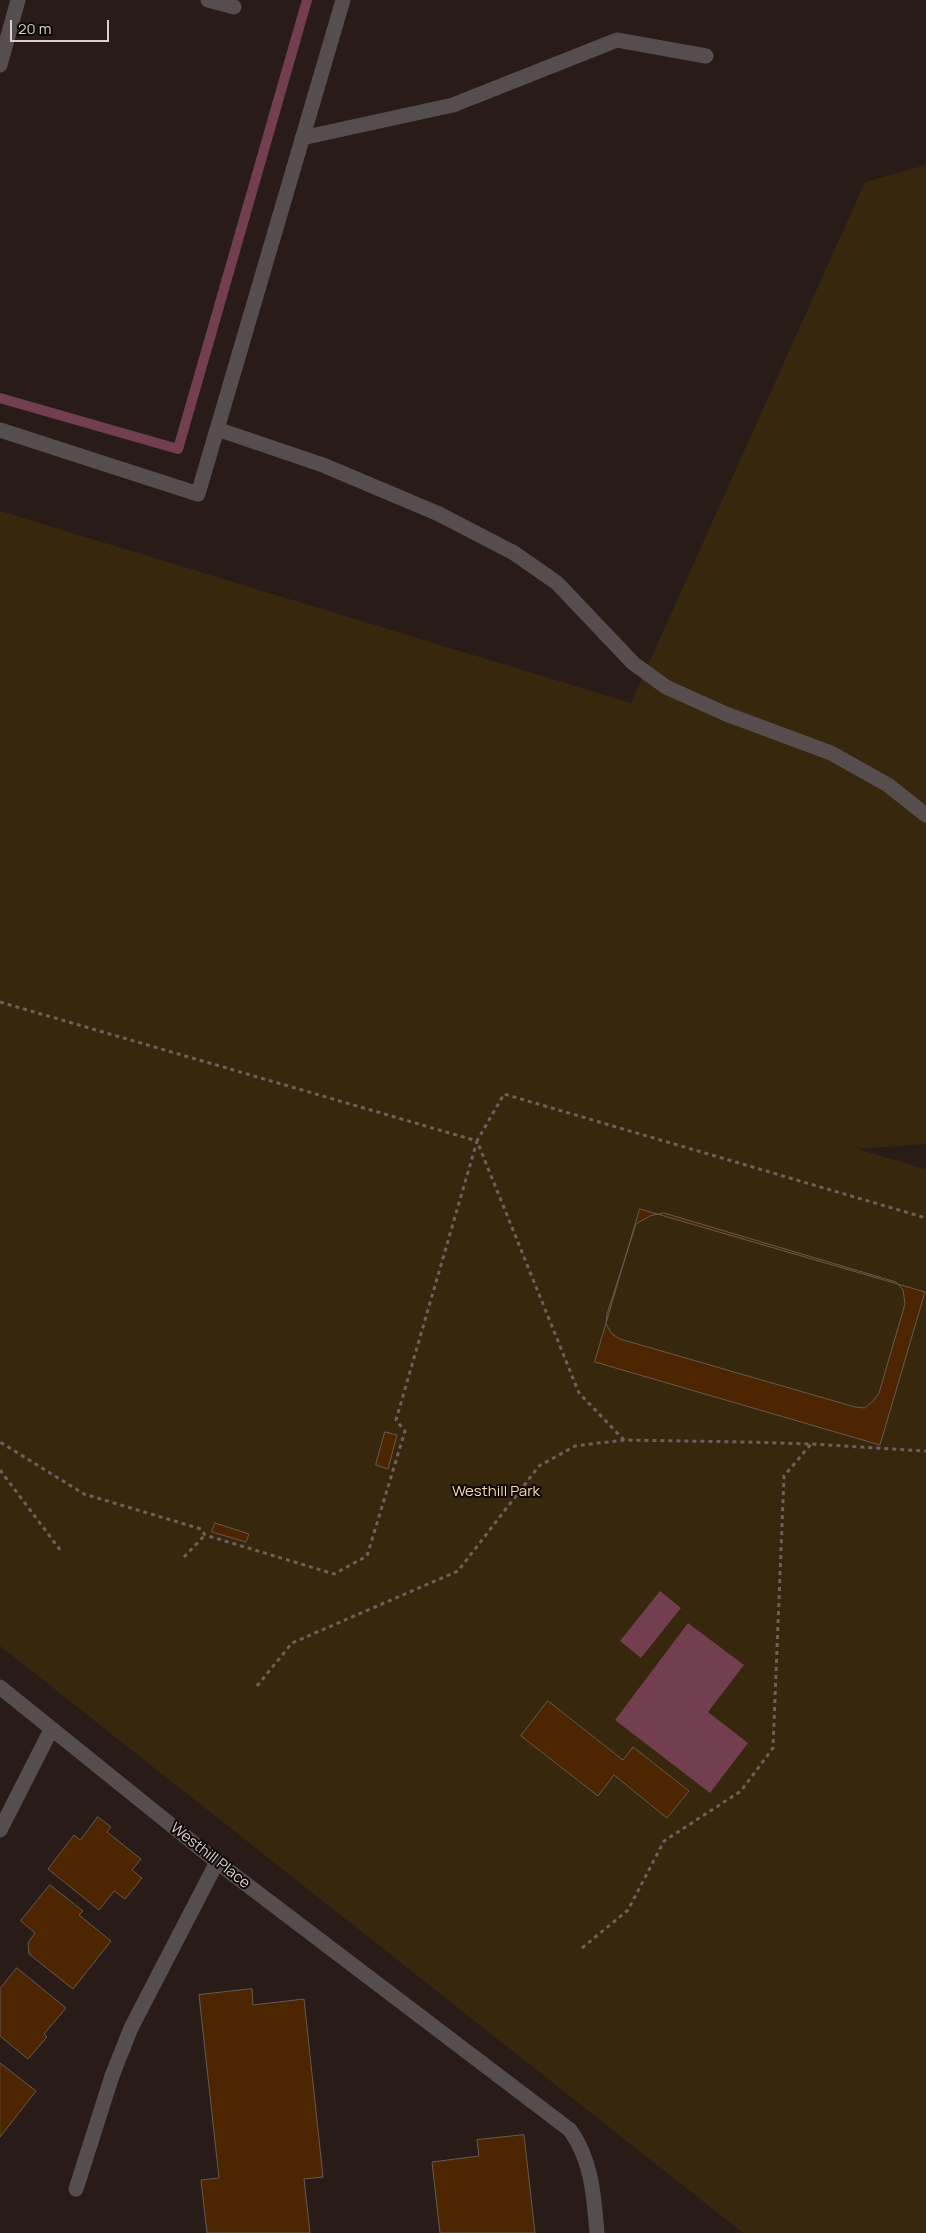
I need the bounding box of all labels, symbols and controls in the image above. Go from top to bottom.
scale bar [12,10,111,42]
text: 20 m [18,18,51,39]
park label: Westhill Park [452,1483,540,1501]
street label: Westhill Place [167,1819,253,1893]

